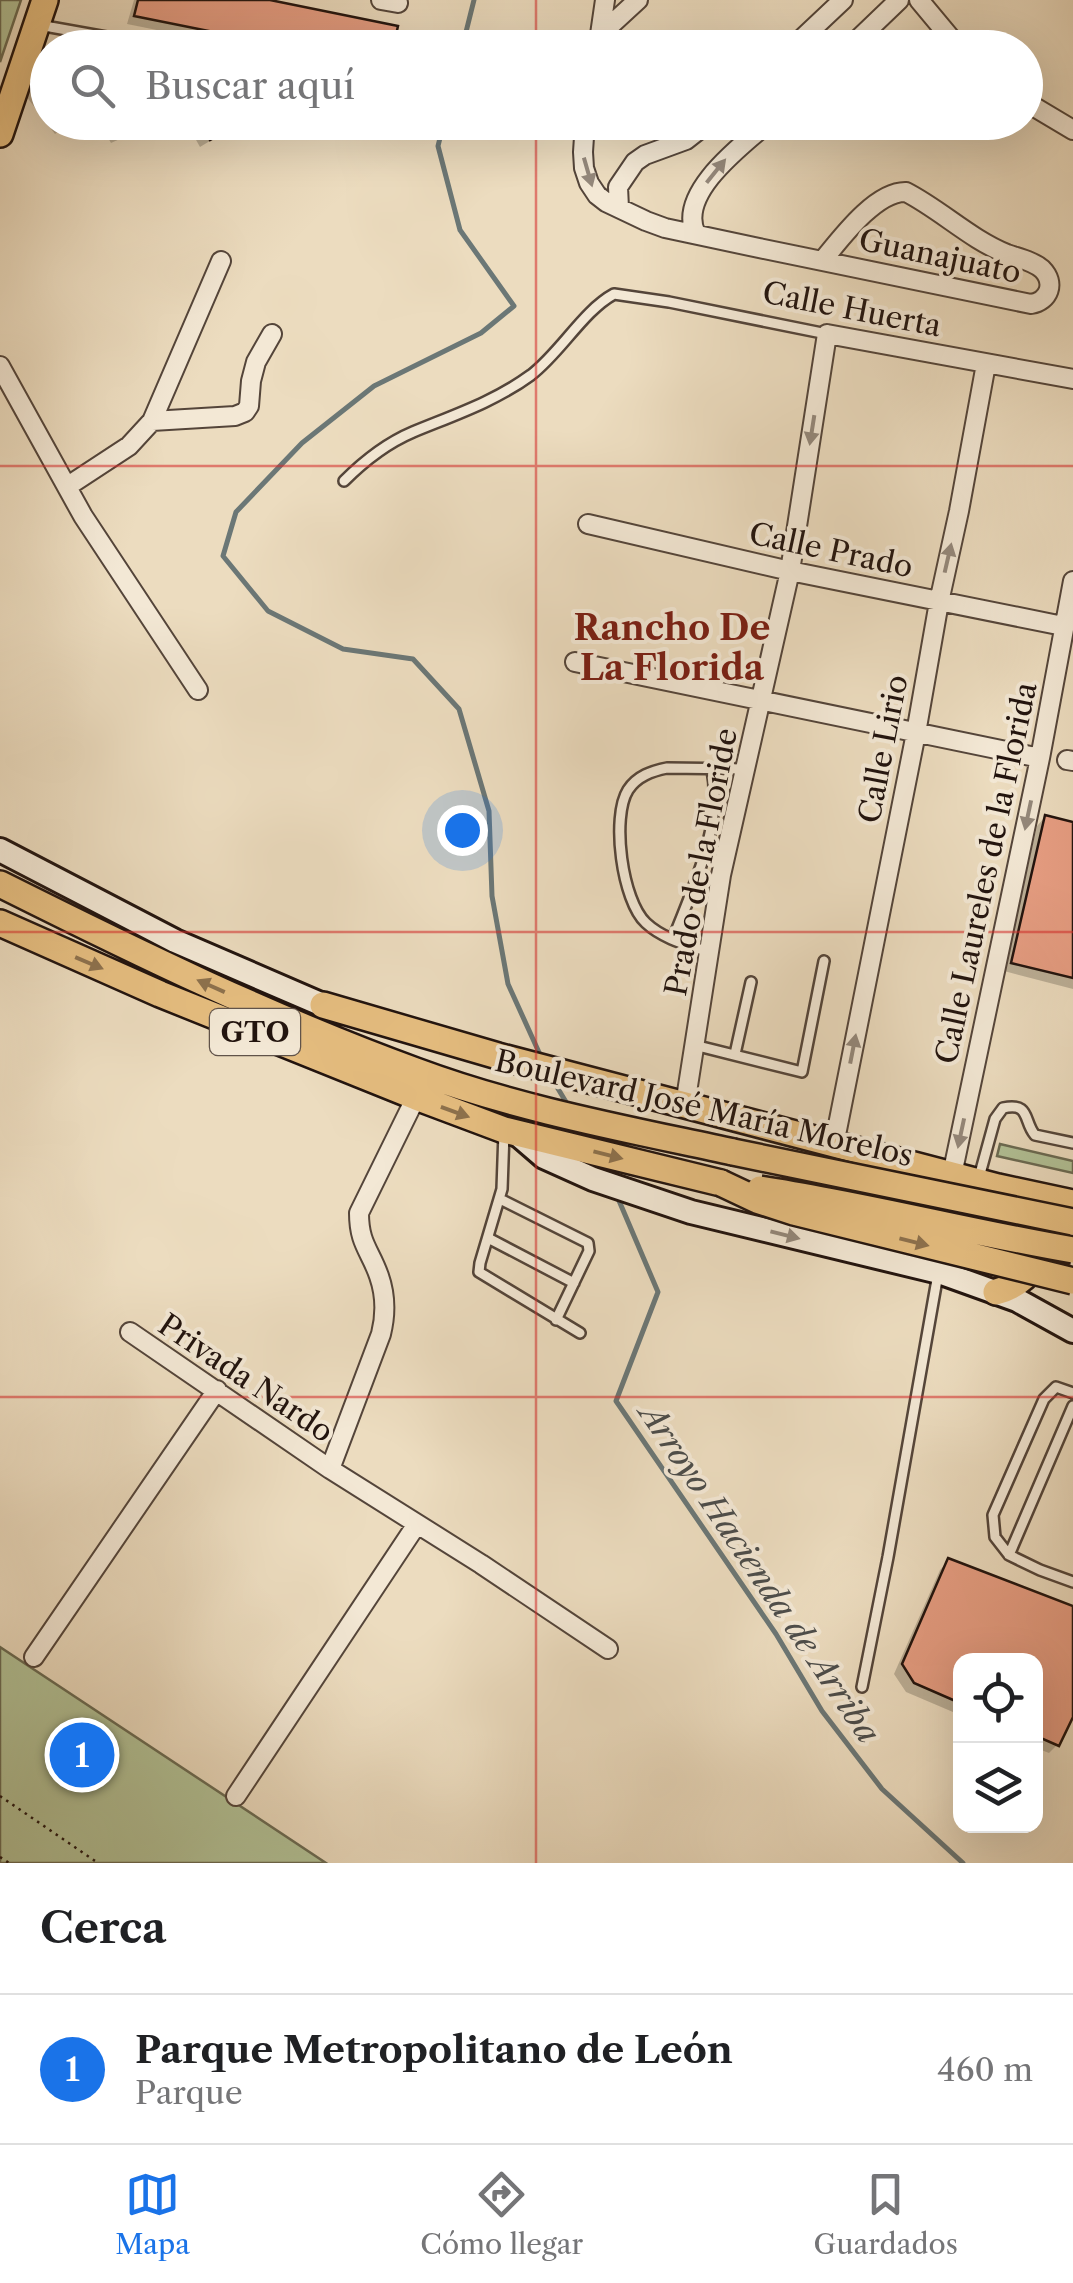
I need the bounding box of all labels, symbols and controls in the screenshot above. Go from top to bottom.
search box [30,30,1043,140]
icon: search [65,58,120,113]
text: Buscar aquí [145,62,355,109]
one-way arrow [581,157,596,187]
one-way arrow [705,159,726,184]
street label: Guanajuato [856,221,1024,291]
street label: Calle Huerta [760,274,945,344]
one-way arrow [803,415,819,447]
street label: Calle Prado [746,515,916,585]
one-way arrow [941,542,957,573]
district label: Rancho De La Florida [574,606,770,689]
street label: Calle Lirio [850,672,916,826]
street label: Calle Laureles de la Florida [927,679,1045,1067]
street label: Prado de la Floride [657,725,745,999]
one-way arrow [1020,800,1036,831]
your location [437,805,488,856]
one-way arrow [74,956,104,972]
one-way arrow [196,978,226,994]
road number: GTO [210,1009,300,1055]
one-way arrow [845,1033,861,1064]
street label: Boulevard José María Morelos [491,1042,917,1174]
one-way arrow [440,1105,470,1120]
one-way arrow [952,1117,968,1148]
one-way arrow [593,1148,624,1163]
one-way arrow [770,1228,801,1243]
one-way arrow [899,1235,930,1250]
street label: Privada Nardo [152,1306,340,1450]
water label: Arroyo Hacienda de Arriba [629,1392,888,1750]
map controls [953,1653,1043,1833]
button: locate [953,1653,1043,1743]
pin: 1 [49,1718,114,1792]
button: layers [953,1743,1043,1833]
text: Cerca [40,1902,166,1954]
text: Parque Metropolitano de León [135,2026,733,2073]
text: 1 [65,2050,80,2089]
text: 460 m [937,2050,1033,2089]
text: Parque [135,2073,243,2112]
tab: Mapa [115,2167,190,2261]
tab: Cómo llegar [420,2167,583,2261]
tab: Guardados [814,2167,958,2261]

